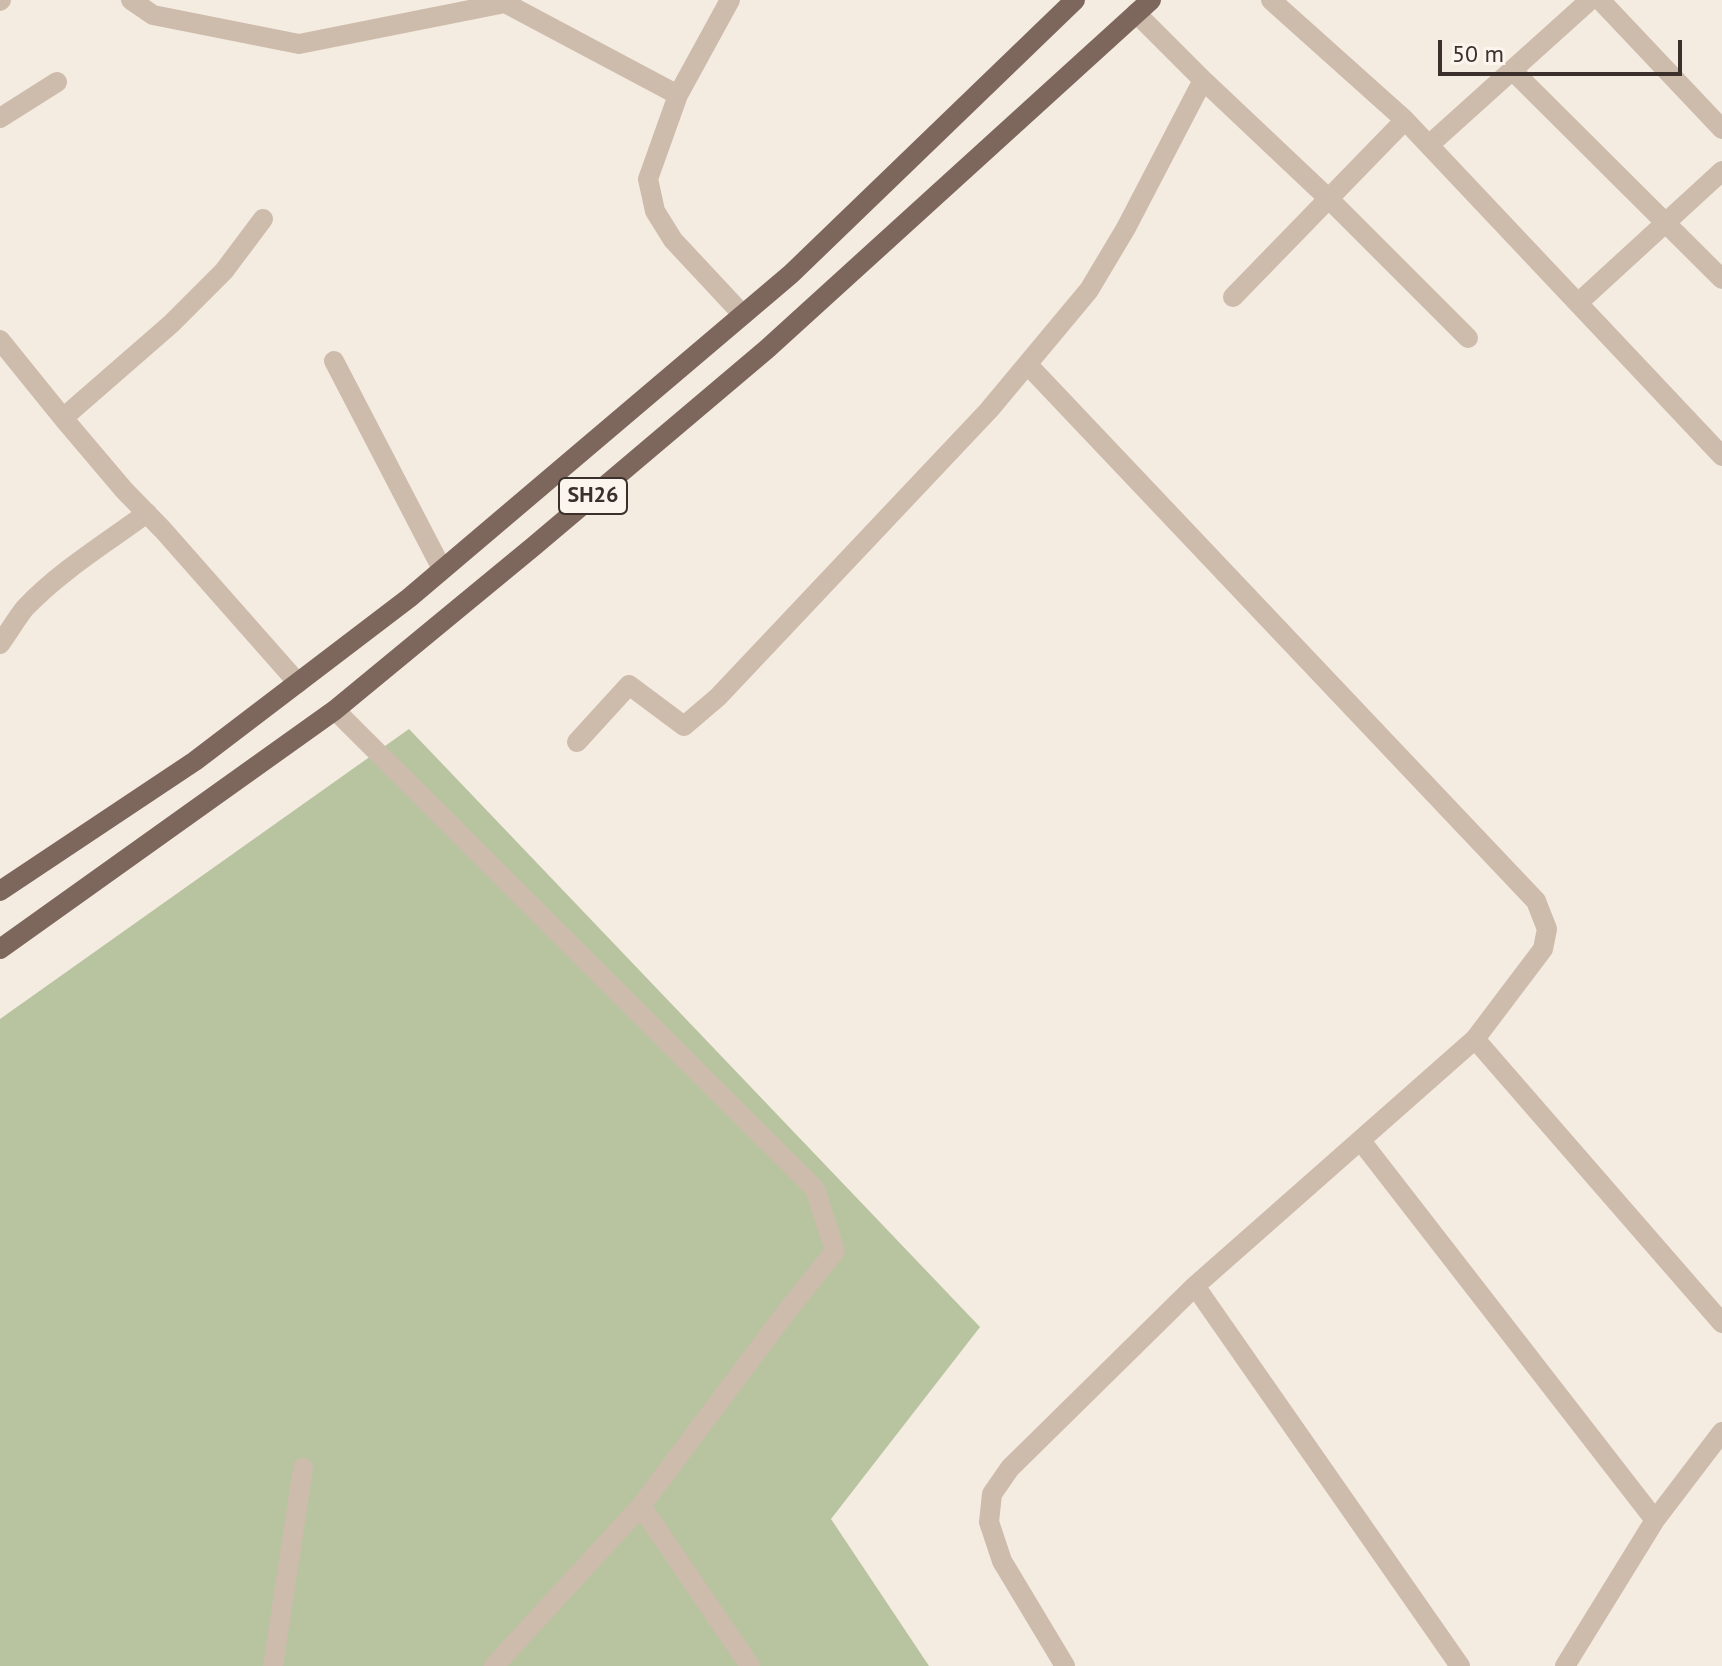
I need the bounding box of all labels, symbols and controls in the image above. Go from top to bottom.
scale bar [1442,24,1686,74]
text: 50 m [1452,38,1504,69]
road number: SH26 [559,478,627,514]

